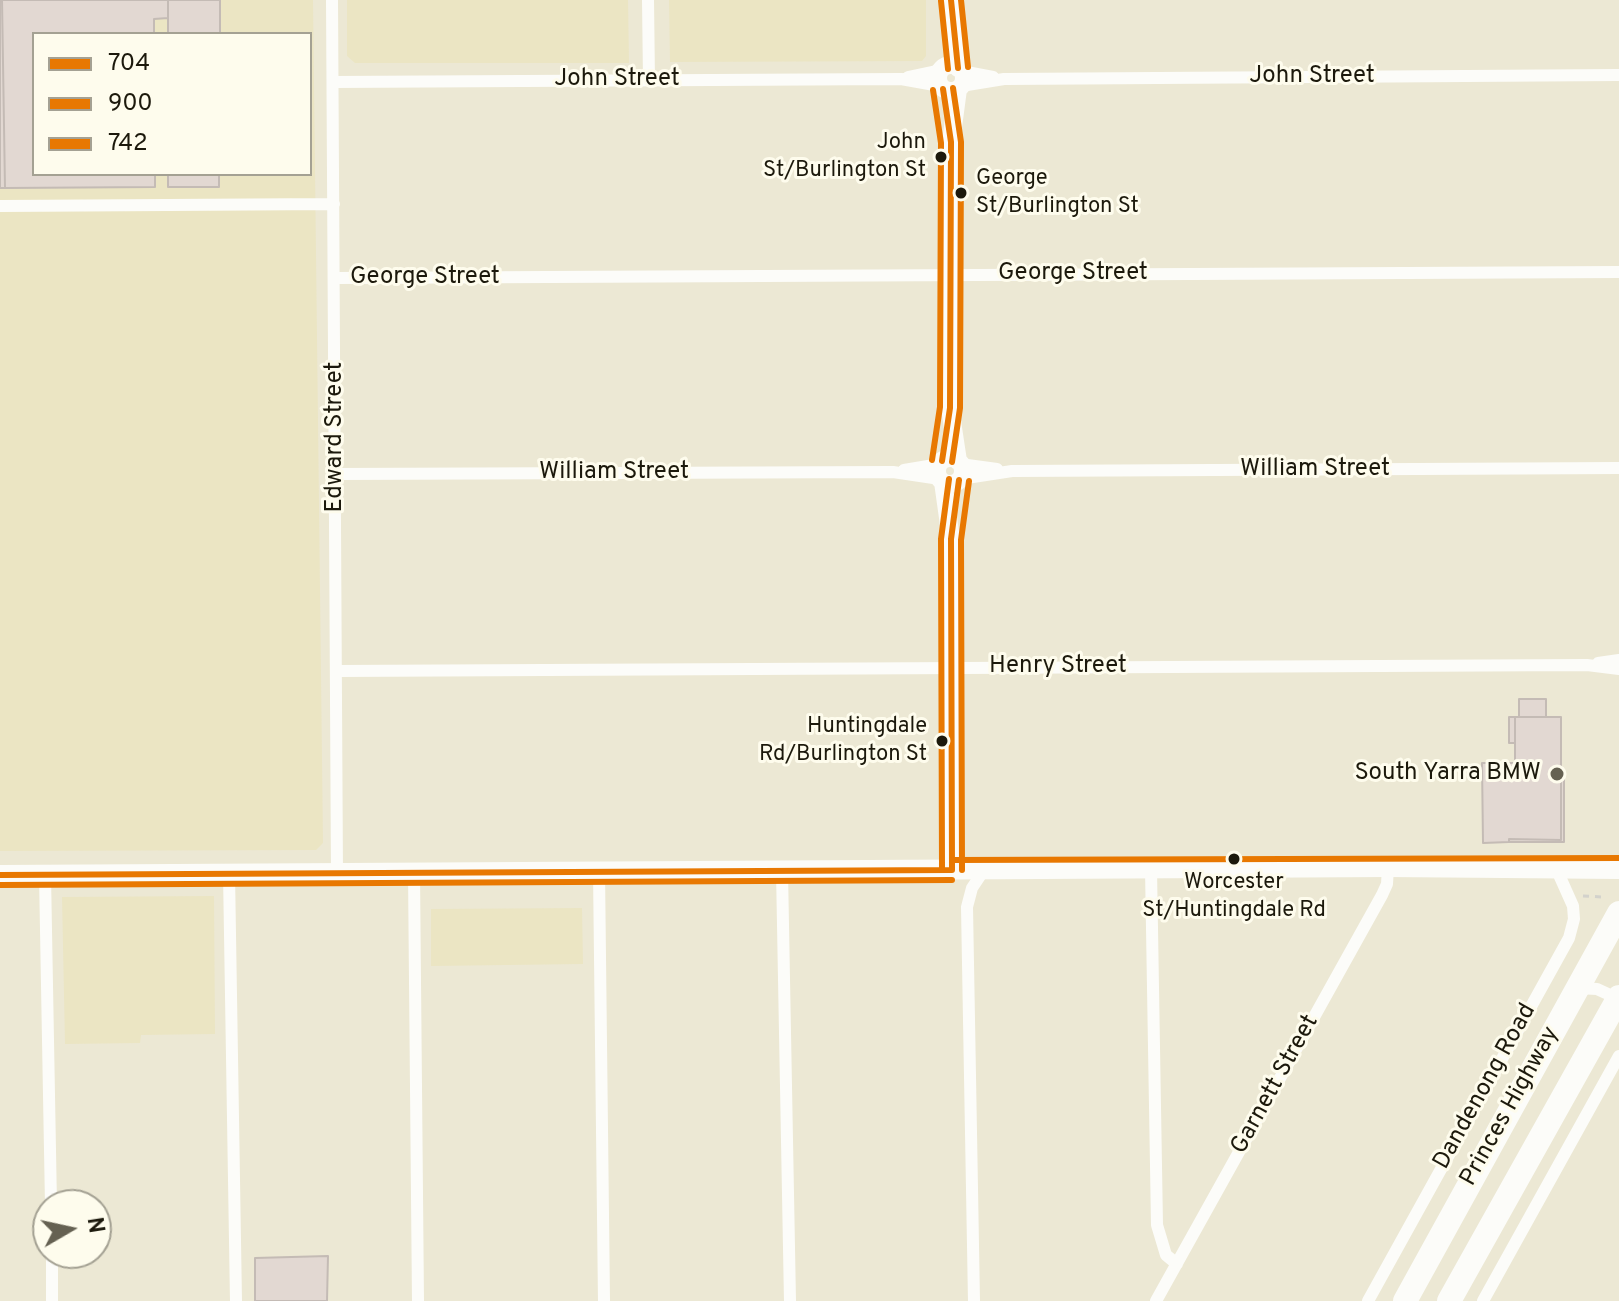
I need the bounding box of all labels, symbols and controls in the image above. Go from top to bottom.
legend [32,32,312,176]
text: 704 [108,49,150,79]
street label: John Street [1249,63,1375,91]
street label: John Street [554,66,680,94]
text: 900 [108,89,153,119]
text: 742 [108,129,148,159]
place label: John St/Burlington St [763,131,926,182]
marker: John St/Burlington St [933,149,949,165]
place label: George St/Burlington St [976,167,1139,218]
marker: George St/Burlington St [953,185,969,201]
street label: George Street [998,260,1148,288]
street label: George Street [350,264,500,292]
street label: Edward Street [322,362,350,512]
street label: William Street [1240,456,1390,484]
street label: William Street [539,459,689,487]
street label: Henry Street [989,653,1127,681]
place label: Huntingdale Rd/Burlington St [759,715,927,766]
marker: Huntingdale Rd/Burlington St [934,733,950,749]
place label: South Yarra BMW [1355,760,1541,788]
marker: South Yarra BMW [1548,765,1566,783]
marker: Worcester St/Huntingdale Rd [1226,851,1242,867]
place label: Worcester St/Huntingdale Rd [1142,871,1326,922]
street label: Dandenong Road [1429,999,1543,1175]
street label: Garnett Street [1226,1010,1326,1160]
street label: Princes Highway [1455,1022,1567,1192]
north arrow [32,1189,112,1269]
text: N [80,1216,109,1235]

